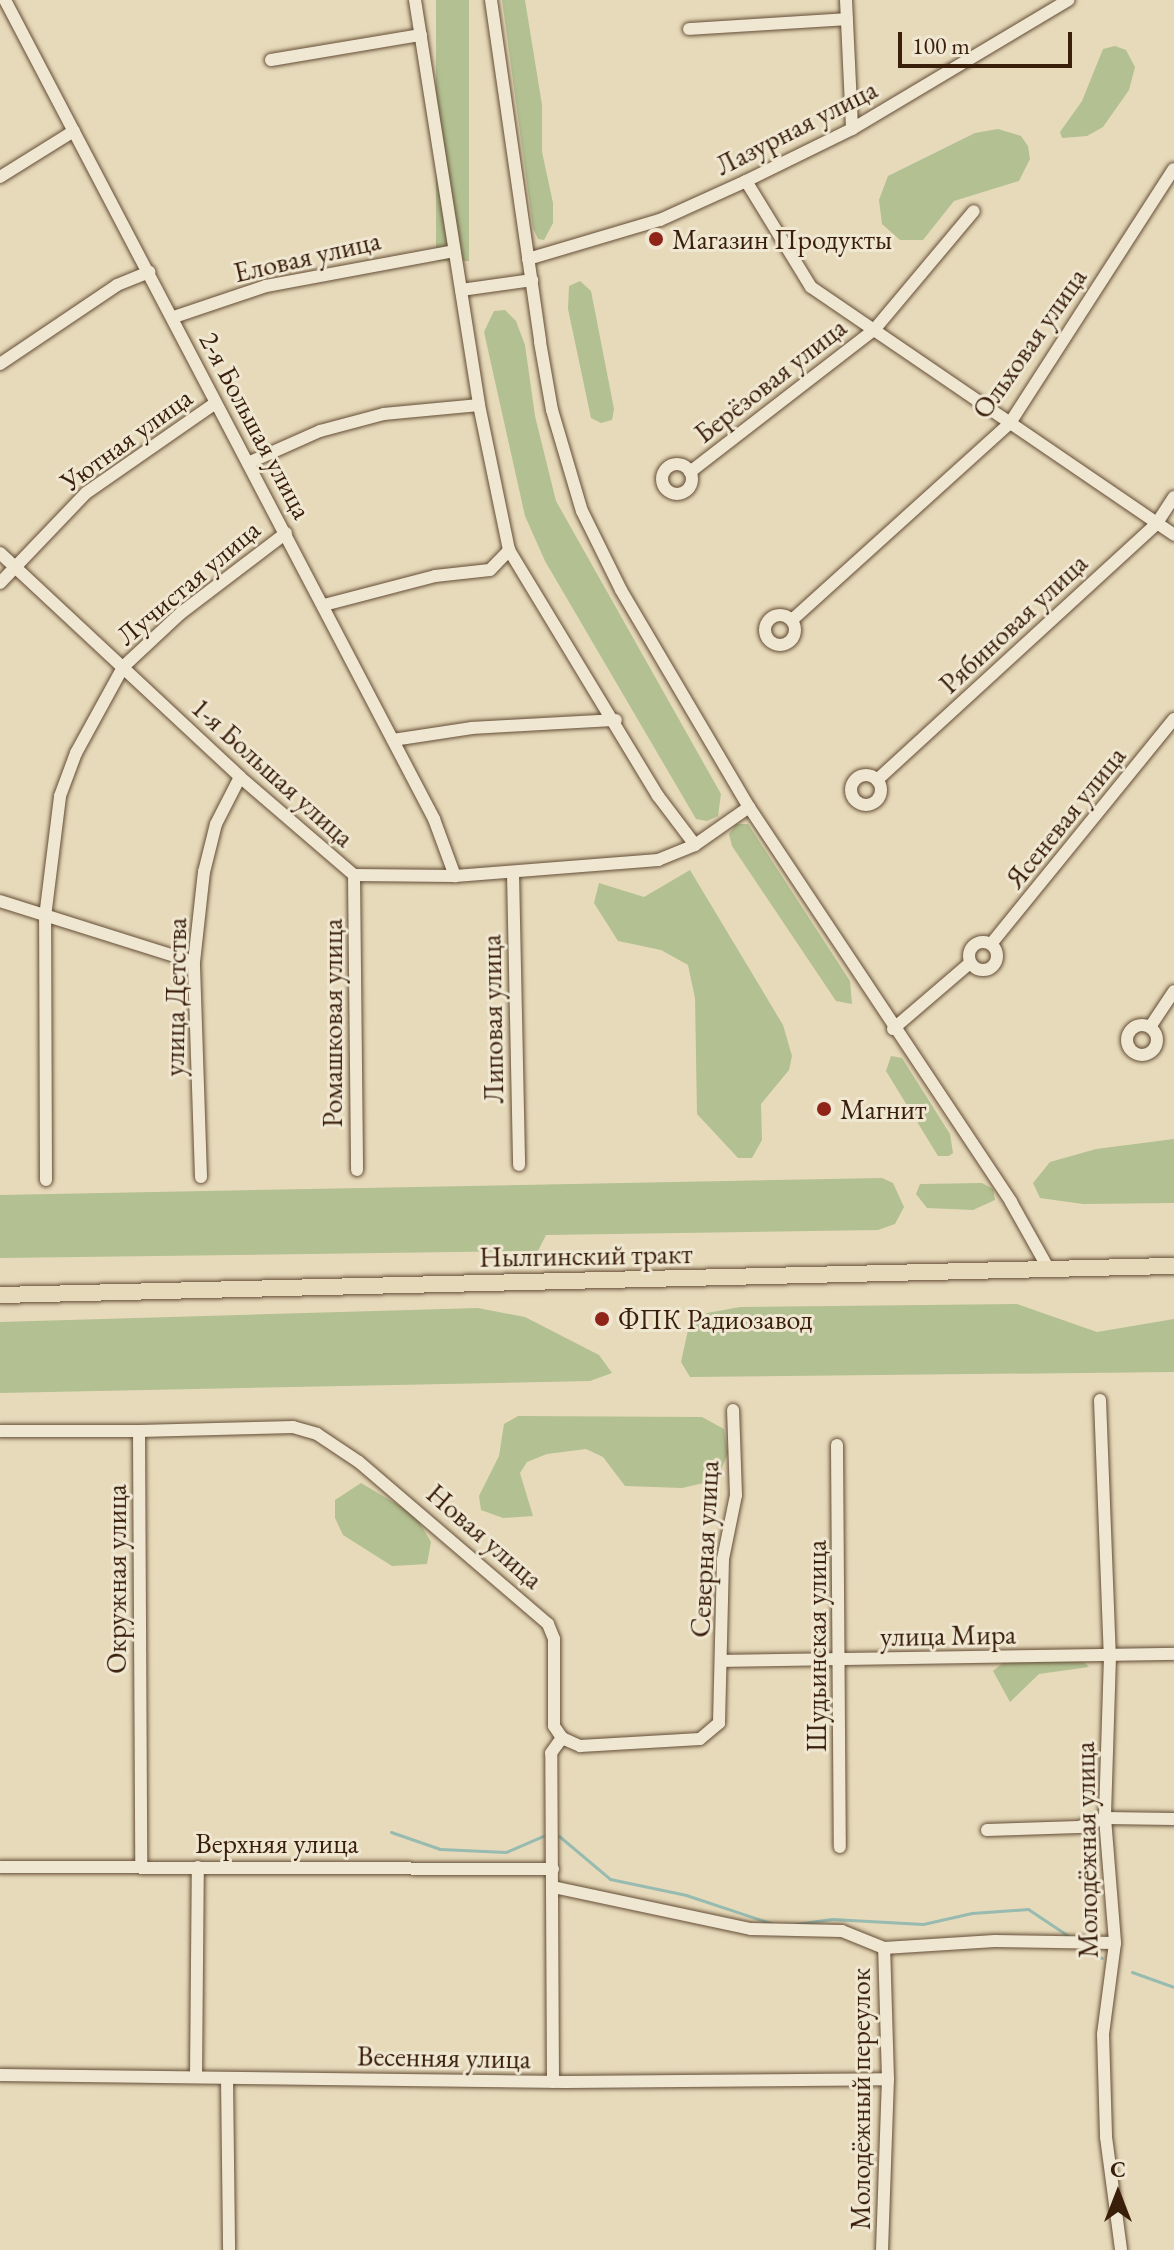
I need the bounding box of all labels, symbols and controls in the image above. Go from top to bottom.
scale bar [902,16,1076,66]
text: 100 m [912,30,970,61]
street label: Лазурная улица [709,72,883,182]
place label: Магазин Продукты [672,222,892,256]
street label: Еловая улица [230,223,384,289]
marker: Магазин Продукты [647,230,665,248]
street label: Ольховая улица [965,261,1093,425]
street label: Берёзовая улица [687,310,853,450]
street label: 2-я Большая улица [193,326,319,524]
street label: Уютная улица [54,380,198,498]
street label: Лучистая улица [109,512,267,652]
street label: Рябиновая улица [932,546,1094,700]
street label: 1-я Большая улица [185,690,361,854]
street label: Ясеневая улица [998,739,1132,895]
street label: улица Детства [157,917,193,1077]
street label: Ромашковая улица [315,919,349,1127]
street label: Липовая улица [474,934,510,1104]
place label: Магнит [840,1092,927,1126]
marker: Магнит [815,1100,833,1118]
street label: Нылгинский тракт [479,1236,693,1274]
place label: ФПК Радиозавод [618,1302,812,1336]
marker: ФПК Радиозавод [593,1310,611,1328]
street label: Северная улица [683,1460,725,1638]
street label: Новая улица [420,1476,550,1596]
street label: Окружная улица [99,1484,133,1674]
street label: Шудьинская улица [799,1540,833,1752]
street label: улица Мира [880,1617,1016,1653]
street label: Молодёжная улица [1067,1741,1105,1959]
street label: Верхняя улица [195,1826,359,1860]
street label: Молодёжный переулок [843,1968,877,2230]
street label: Весенняя улица [357,2039,531,2075]
north arrow [1078,2154,1158,2234]
text: С [1110,2155,1126,2184]

